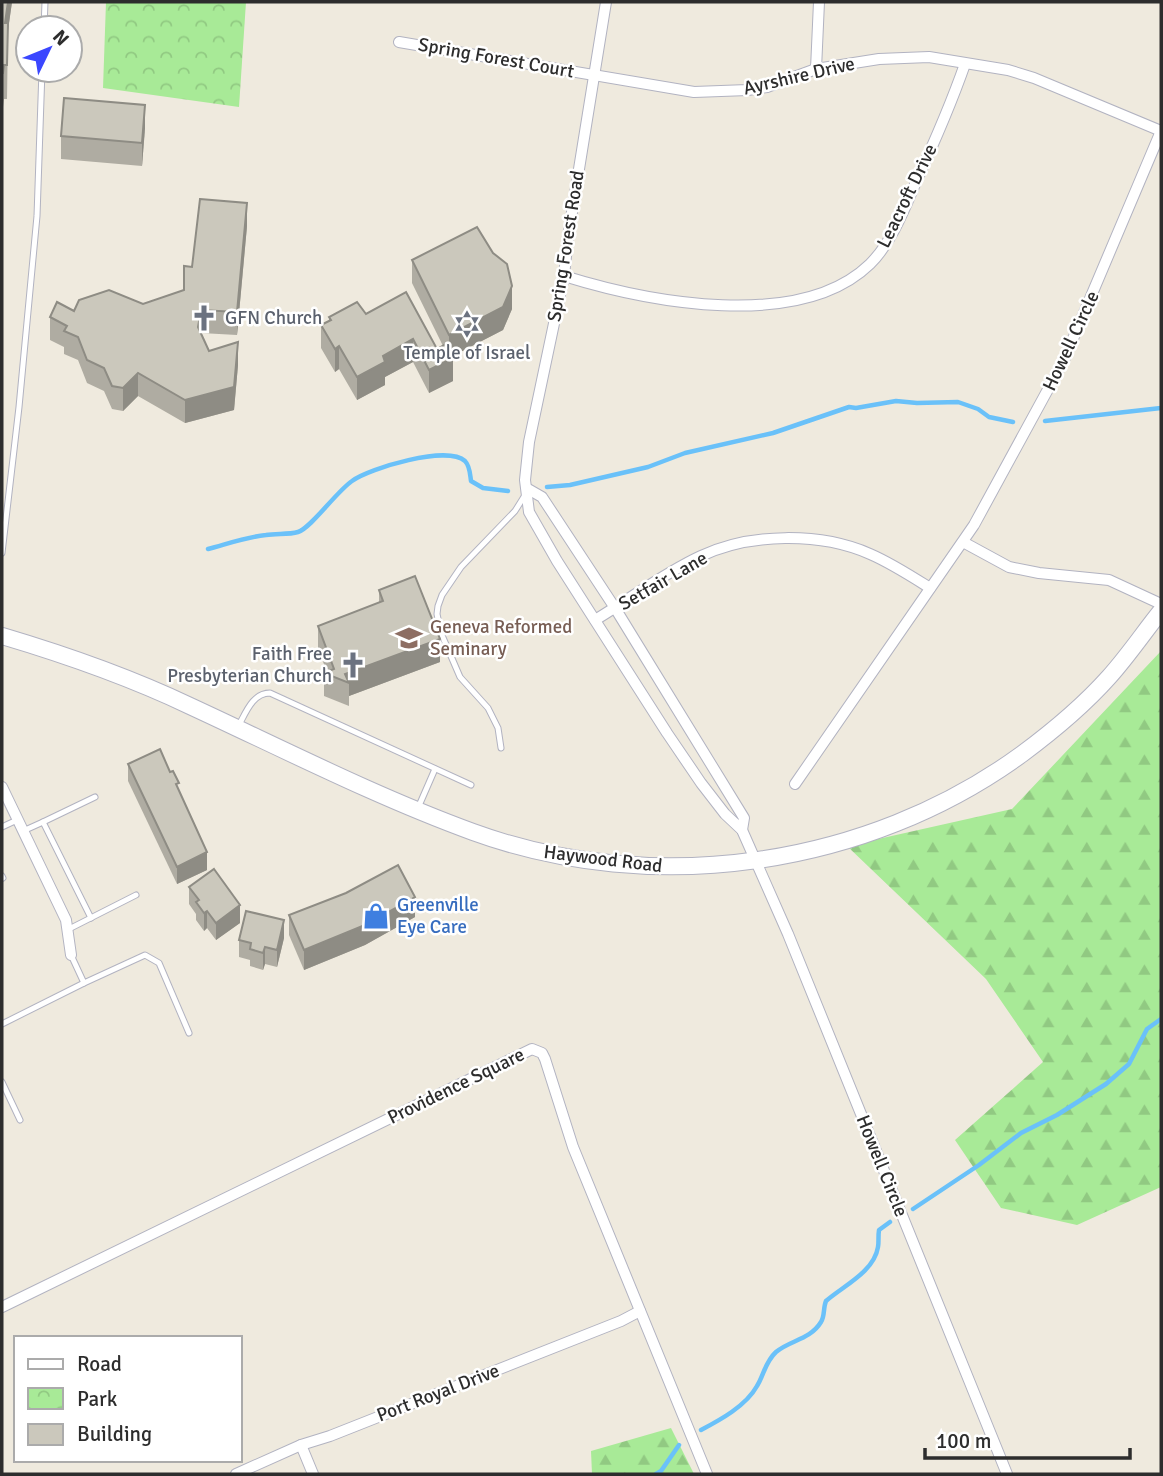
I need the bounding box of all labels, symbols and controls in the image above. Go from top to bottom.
north arrow [14,14,84,84]
text: N [47,25,74,51]
street label: Spring Forest Court [416,32,576,84]
street label: Ayrshire Drive [741,52,857,100]
street label: Leacroft Drive [871,140,943,252]
street label: Spring Forest Road [542,169,590,323]
street label: Howell Circle [1037,287,1105,395]
church icon: GFN Church [189,303,219,333]
place label: GFN Church [225,306,322,330]
synagogue icon: Temple of Israel [452,309,482,339]
place label: Temple of Israel [403,341,531,365]
street label: Setfair Lane [614,546,712,616]
place label: Geneva Reformed Seminary [430,615,572,661]
school or university icon: Geneva Reformed Seminary [394,623,424,653]
place label: Faith Free Presbyterian Church [167,642,332,688]
church icon: Faith Free Presbyterian Church [338,650,368,680]
street label: Haywood Road [542,840,664,878]
place label: Greenville Eye Care [397,893,479,939]
shop icon: Greenville Eye Care [361,901,391,931]
street label: Providence Square [383,1042,529,1130]
street label: Howell Circle [851,1112,913,1220]
legend [14,1336,242,1462]
text: Road [77,1351,122,1377]
street label: Port Royal Drive [373,1359,503,1427]
text: Park [77,1386,118,1412]
scale bar [925,1416,1130,1460]
text: Building [77,1421,152,1447]
text: 100 m [936,1428,991,1454]

